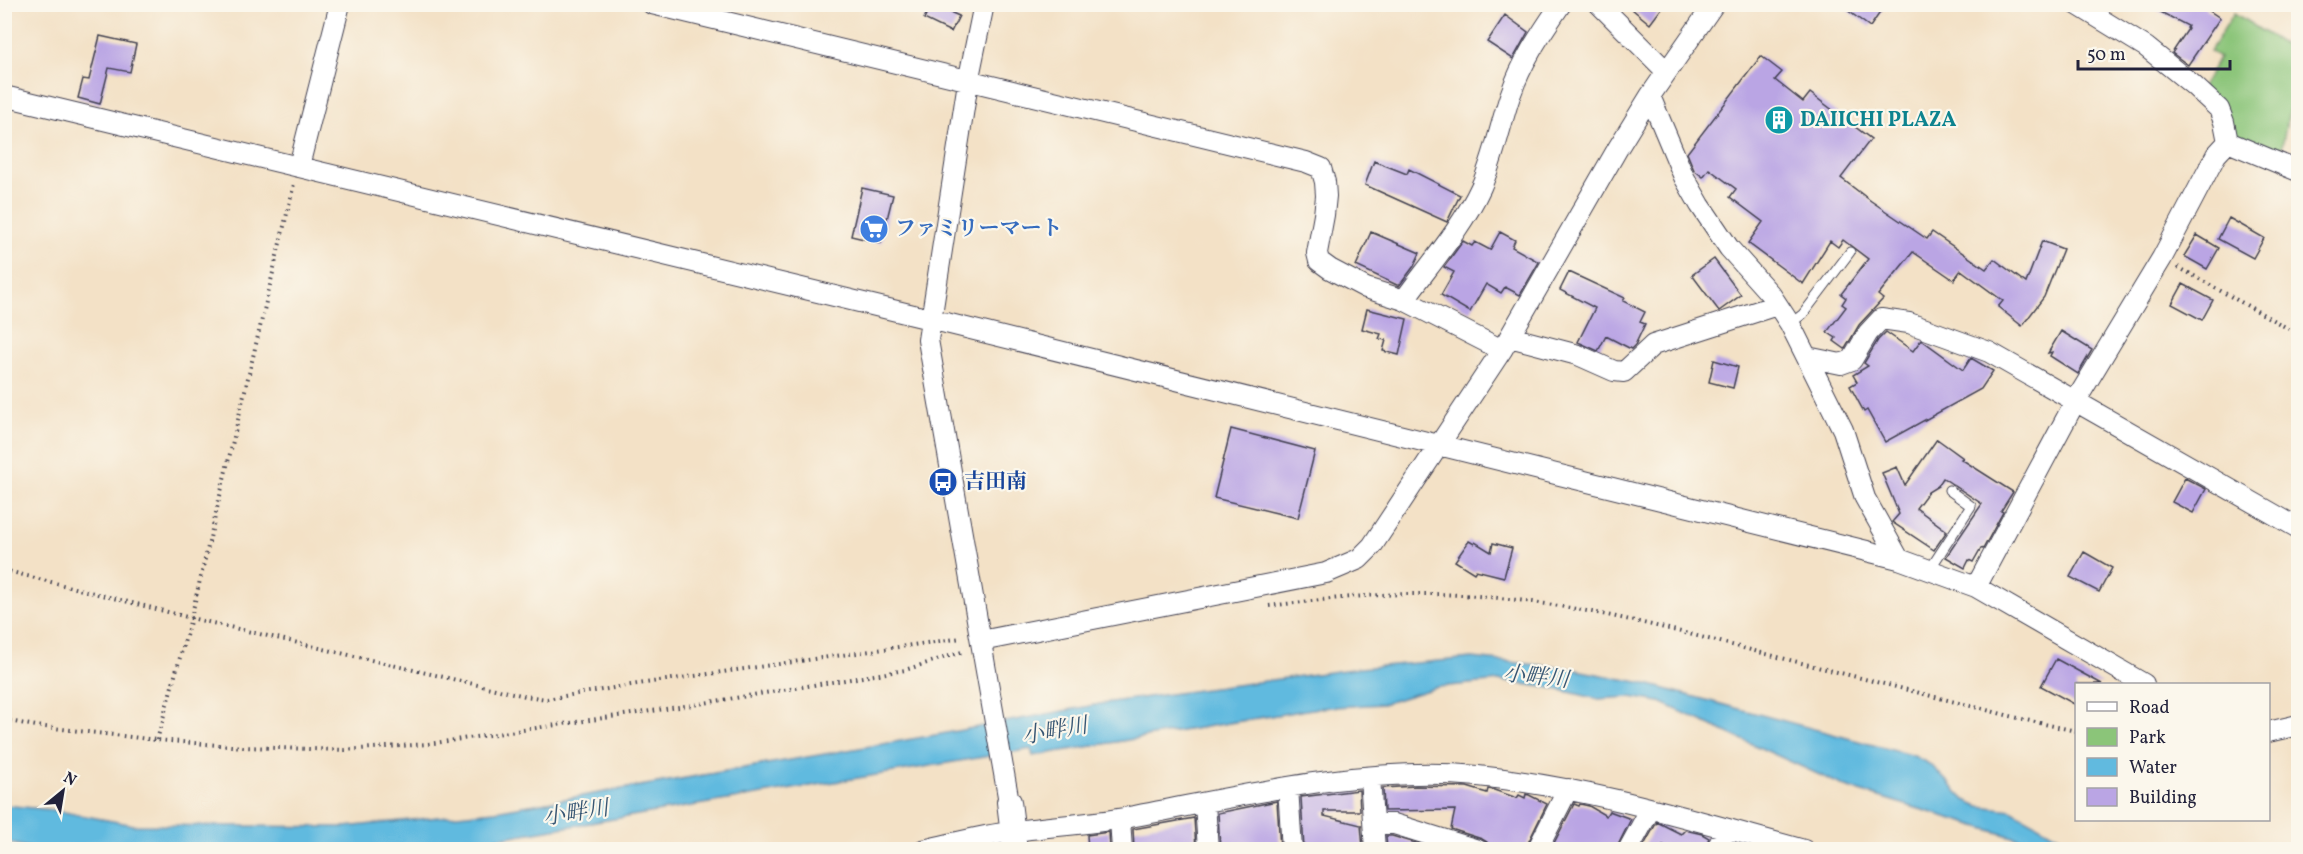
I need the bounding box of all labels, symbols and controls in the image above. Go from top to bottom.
scale bar [2078,33,2230,71]
text: 50 m [2087,43,2126,68]
building icon: DAIICHI PLAZA [1763,104,1795,136]
place label: DAIICHI PLAZA [1800,106,1957,135]
supermarket icon: ファミリーマート [858,213,890,245]
place label: ファミリーマート [895,215,1063,244]
bus stop icon: 吉田南 [927,466,959,498]
place label: 吉田南 [964,468,1027,497]
water label: 小畔川 [1502,659,1572,697]
legend [2075,683,2270,821]
text: Road [2129,696,2170,721]
water label: 小畔川 [1020,711,1092,753]
text: Park [2129,726,2166,751]
text: Water [2129,756,2177,781]
north arrow [33,761,93,821]
text: N [59,767,80,792]
text: Building [2129,786,2197,811]
water label: 小畔川 [541,793,613,834]

